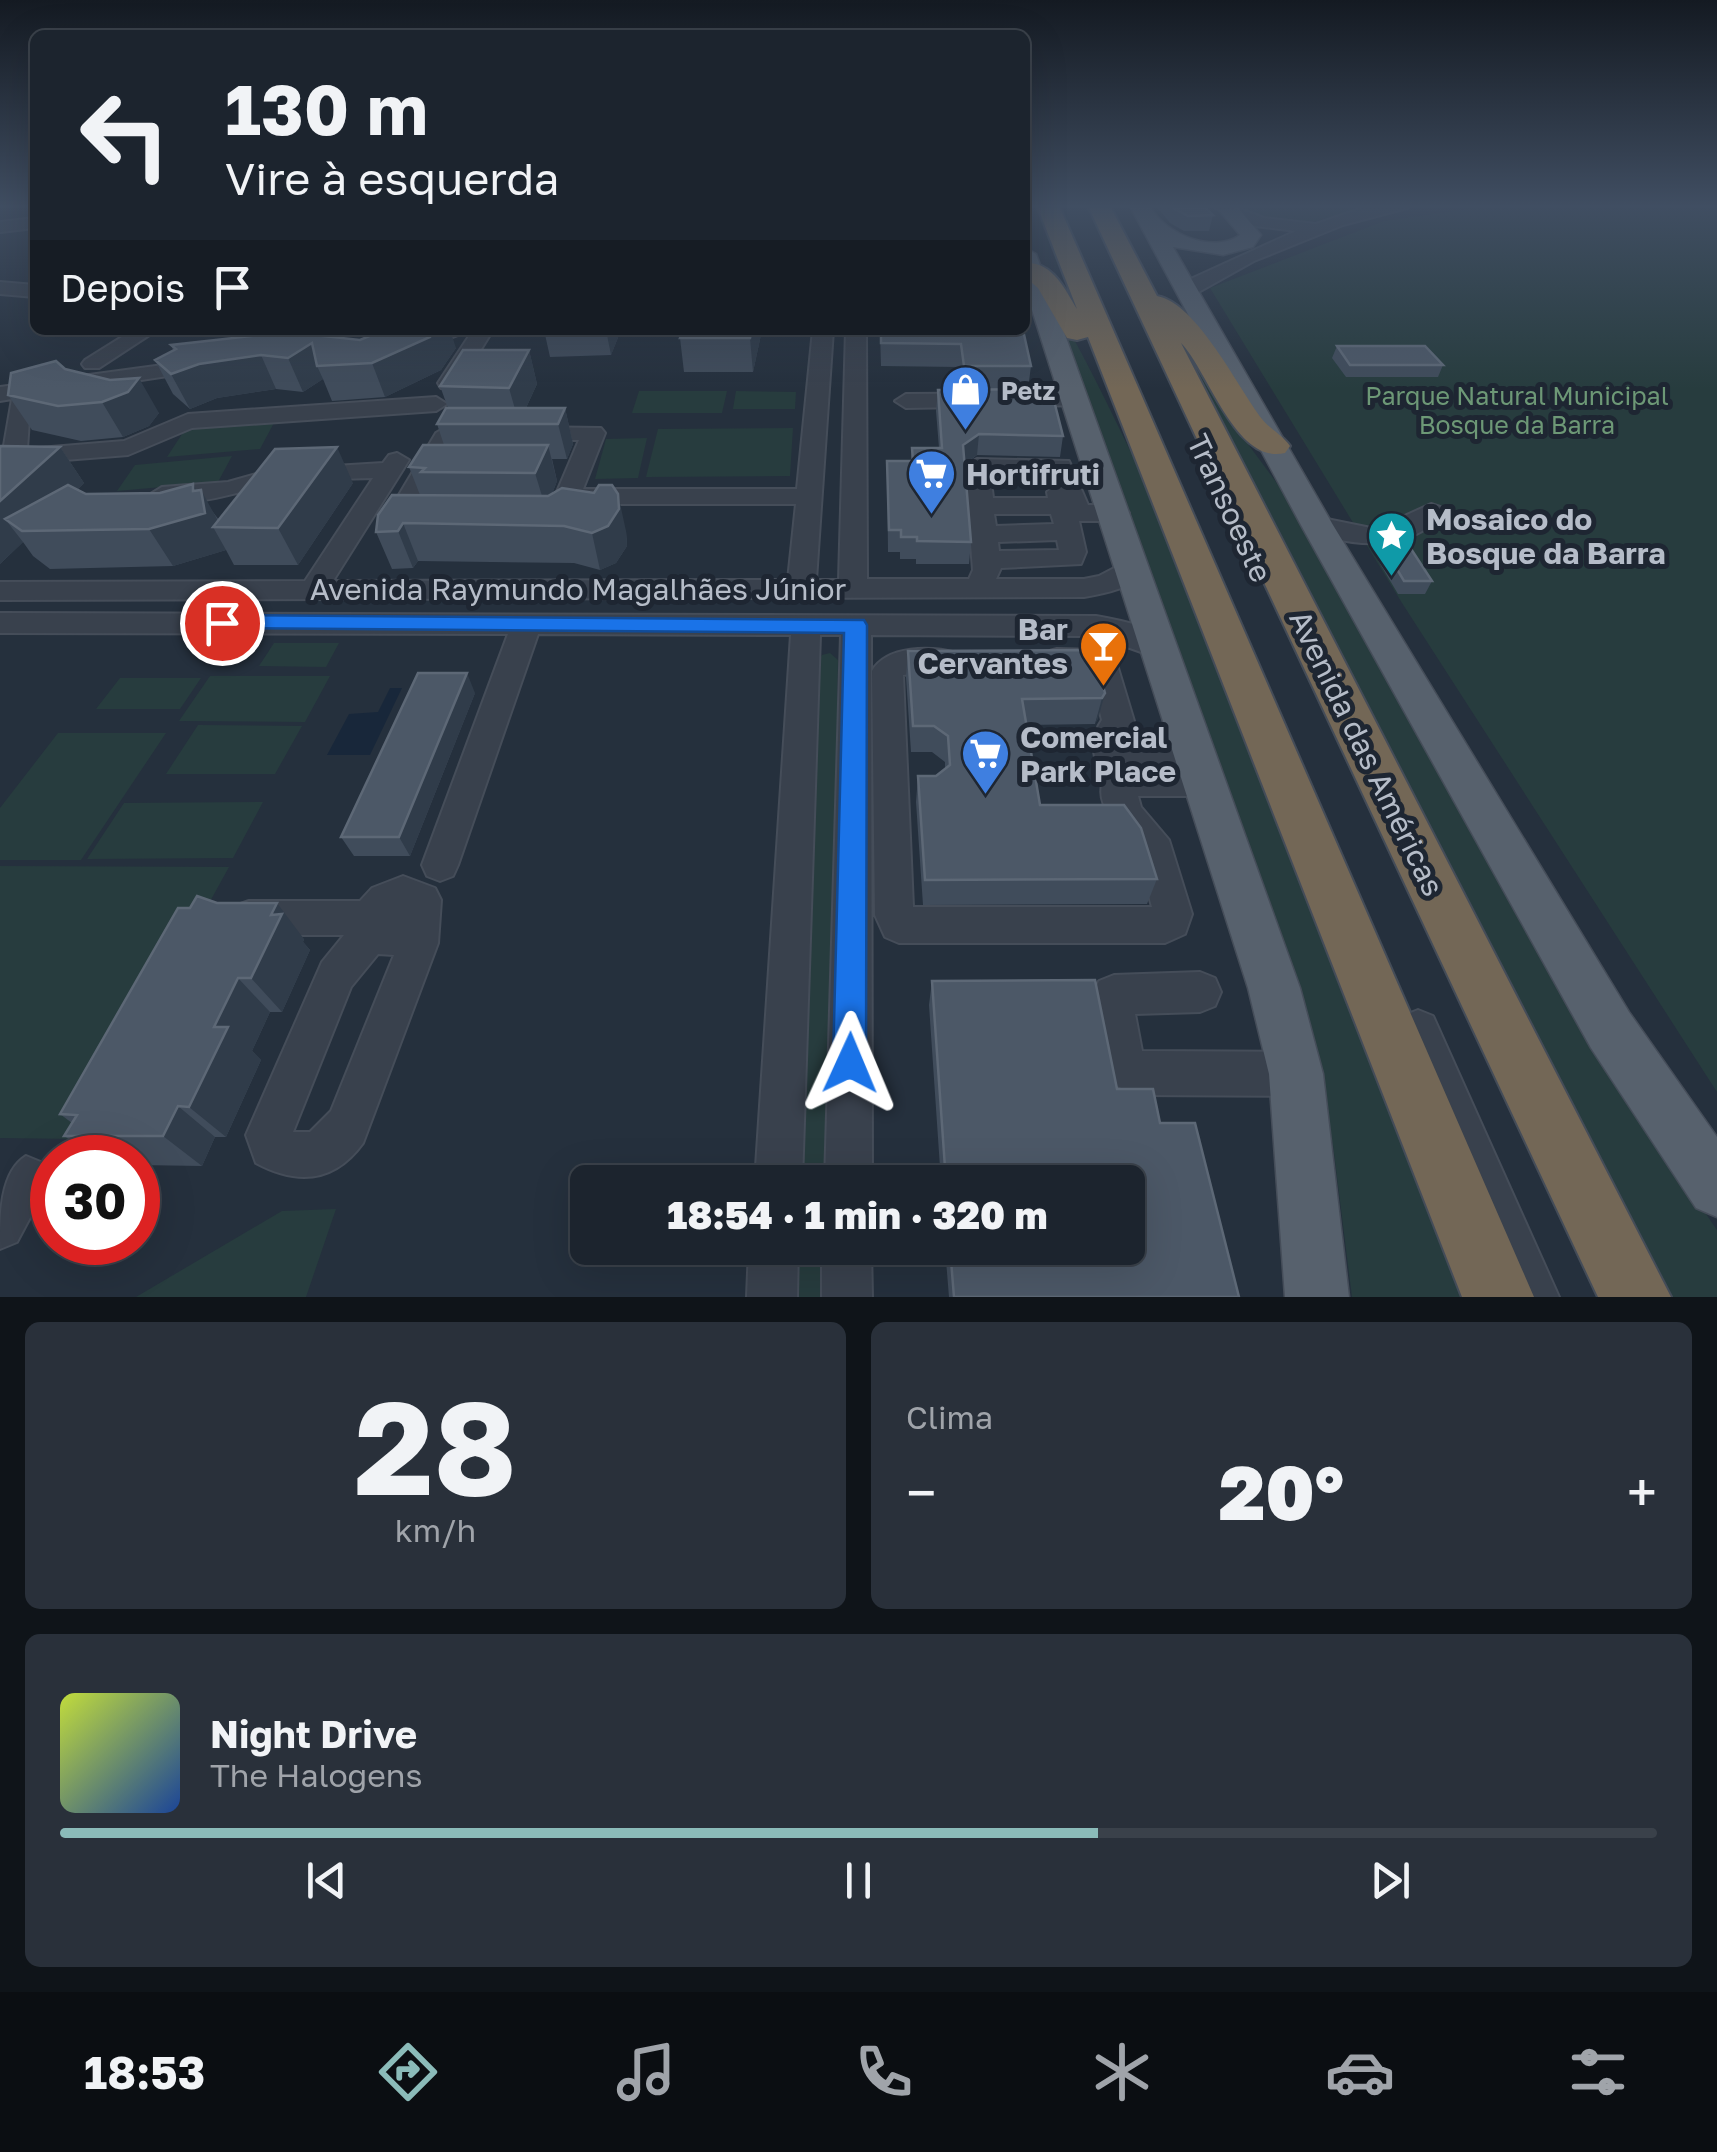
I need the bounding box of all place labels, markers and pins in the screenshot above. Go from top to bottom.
shop icon: Petz [940,364,992,432]
place label: Petz [1001,375,1056,406]
supermarket icon: Hortifruti [905,448,957,516]
place label: Hortifruti [966,456,1100,492]
place label: Mosaico do Bosque da Barra [1426,501,1666,571]
place icon: Mosaico do Bosque da Barra [1365,510,1417,578]
pin [180,581,265,666]
place label: Bar Cervantes [918,611,1068,681]
bar icon: Bar Cervantes [1077,620,1129,688]
place label: Comercial Park Place [1020,719,1176,789]
supermarket icon: Comercial Park Place [959,728,1011,796]

